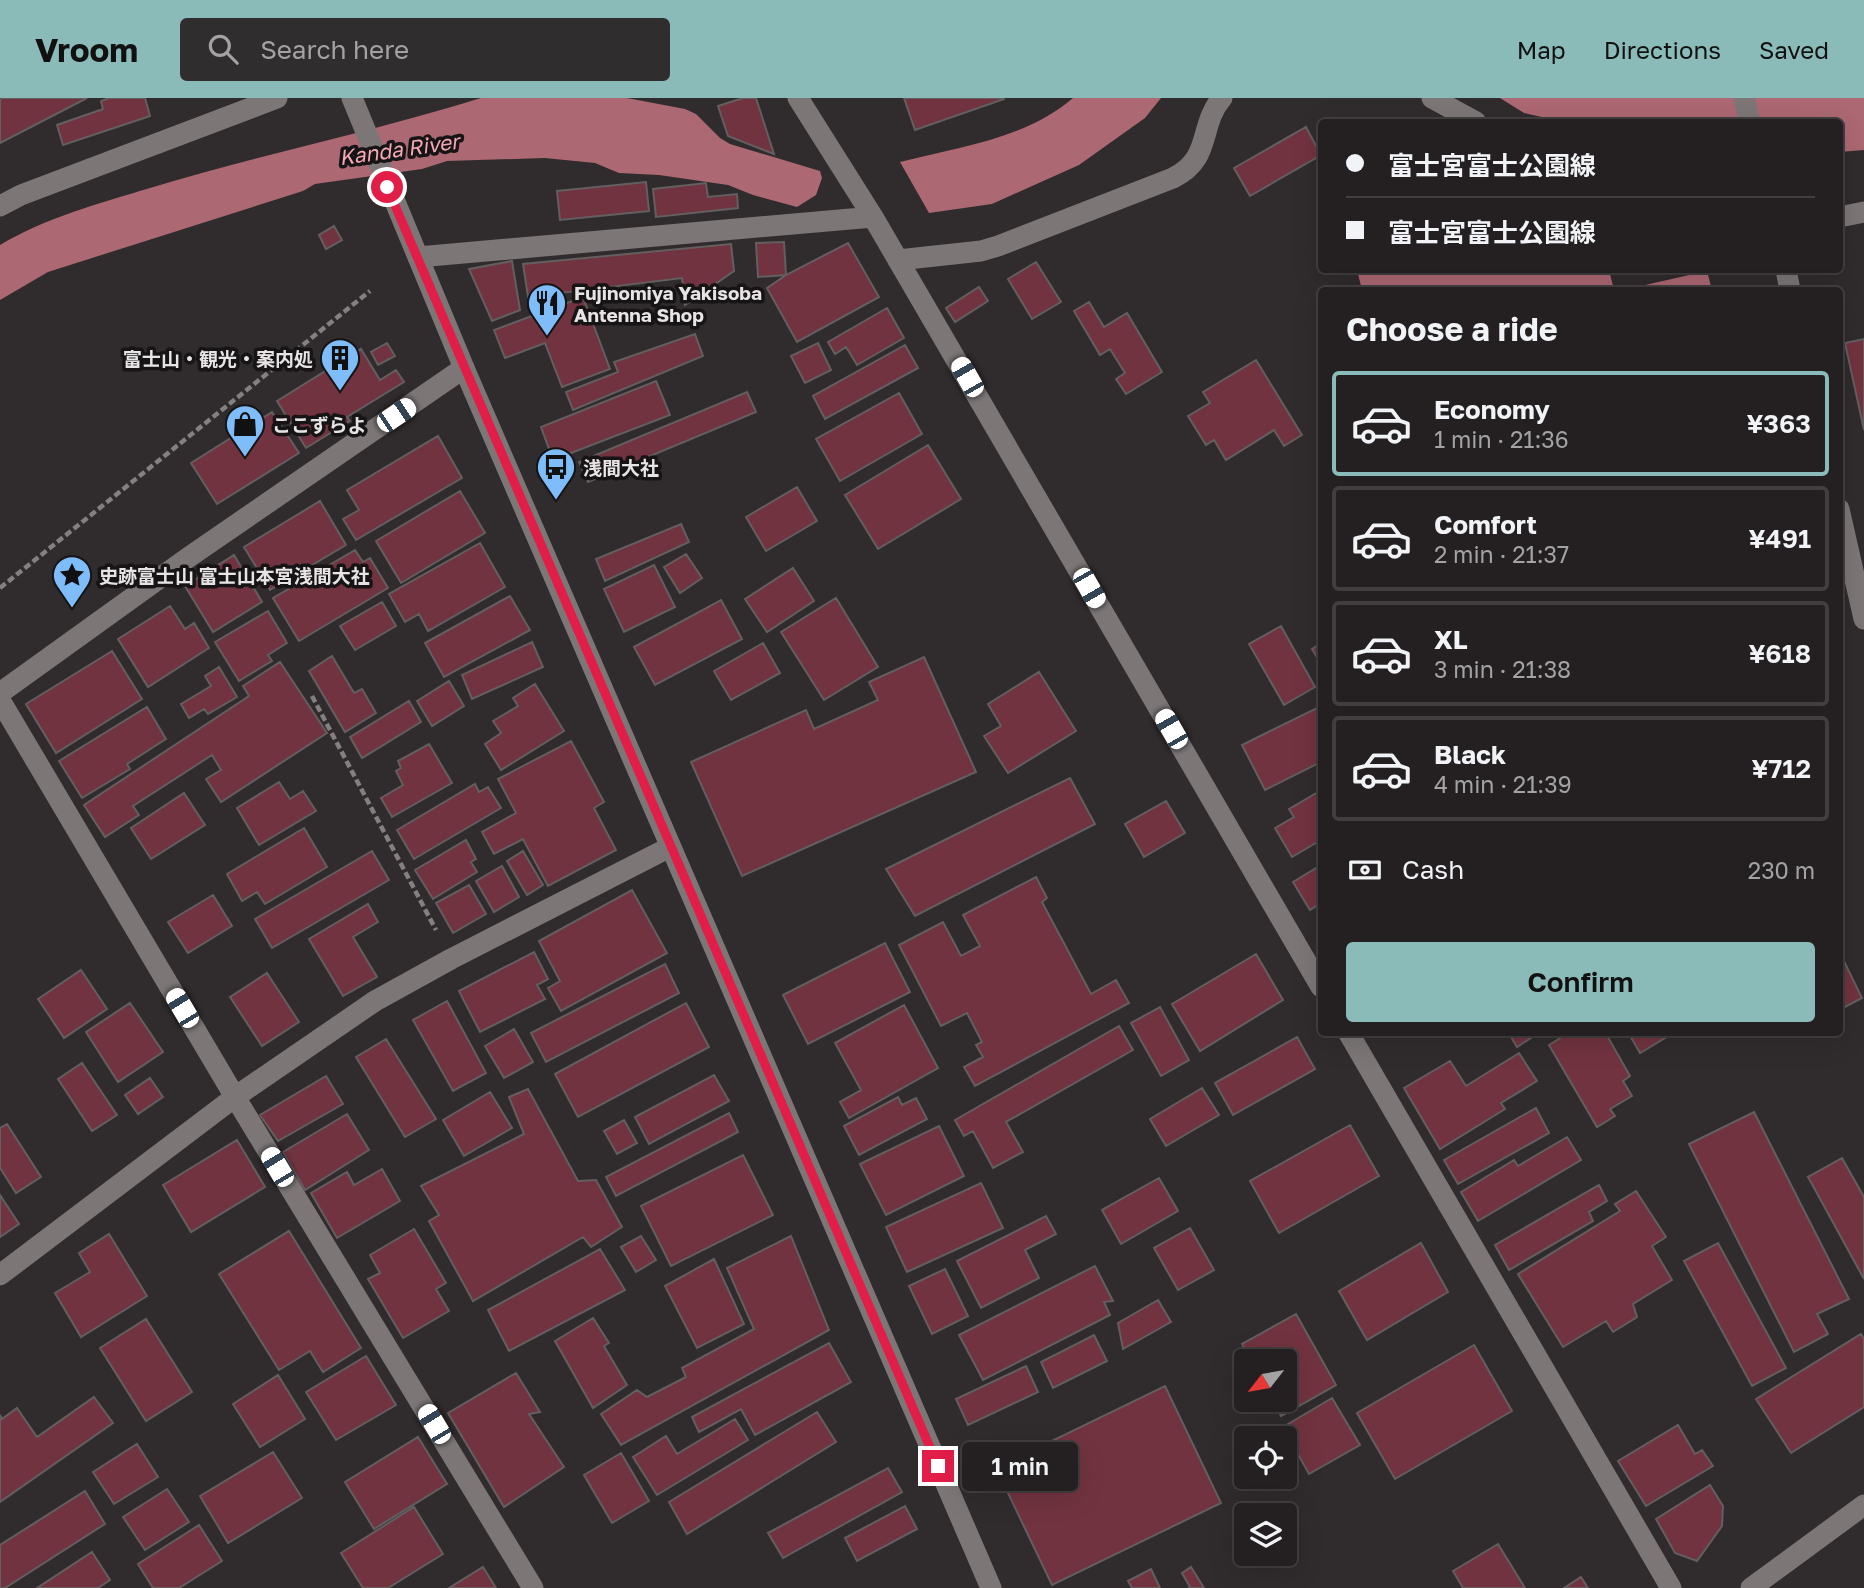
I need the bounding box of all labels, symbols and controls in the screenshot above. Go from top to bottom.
search box [180,18,670,81]
text: Vroom [35,30,138,69]
icon: search [204,30,242,68]
text: Search here [260,34,409,65]
text: Map [1517,35,1566,64]
text: Directions [1604,35,1721,64]
text: Saved [1759,35,1829,64]
water label: Kanda River [337,127,463,170]
text: 富士宮富士公園線 [1388,150,1596,181]
route start [371,171,403,203]
text: 富士宮富士公園線 [1388,217,1596,248]
place label: Fujinomiya Yakisoba Antenna Shop [574,281,762,326]
restaurant icon: Fujinomiya Yakisoba Antenna Shop [526,282,568,337]
text: Choose a ride [1346,310,1558,348]
building icon: 富士山・観光・案内処 [319,337,361,392]
place label: 富士山・観光・案内処 [123,347,313,370]
car [948,354,987,400]
icon: car [1350,392,1413,455]
text: Economy [1434,394,1550,425]
car [373,395,420,435]
shop icon: ここずらよ [224,403,266,458]
text: ¥363 [1746,408,1811,439]
place label: ここずらよ [272,413,367,436]
text: 1 min · 21:36 [1434,425,1569,453]
bus stop icon: 浅間大社 [535,446,577,501]
place label: 浅間大社 [583,456,659,479]
icon: car [1350,507,1413,570]
text: Comfort [1434,509,1537,540]
text: ¥491 [1748,523,1811,554]
text: 2 min · 21:37 [1434,540,1569,568]
place icon: 史跡富士山 富士山本宮浅間大社 [51,554,93,609]
place label: 史跡富士山 富士山本宮浅間大社 [99,564,370,587]
car [1070,565,1109,611]
icon: car [1350,622,1413,685]
text: XL [1434,624,1468,655]
text: ¥618 [1748,638,1811,669]
text: 3 min · 21:38 [1434,655,1571,683]
car [1152,706,1191,752]
icon: car [1350,737,1413,800]
text: Black [1434,739,1506,770]
text: ¥712 [1751,753,1811,784]
text: 4 min · 21:39 [1434,770,1572,798]
icon: cash [1346,851,1384,889]
text: Cash [1402,854,1464,885]
text: 230 m [1748,856,1815,884]
button: Confirm [1346,942,1815,1022]
car [163,985,202,1031]
car [258,1144,297,1190]
north arrow [1234,1349,1297,1412]
map controls [1234,1349,1297,1566]
car [415,1401,454,1447]
button: locate [1234,1426,1297,1489]
callout: 1 min [962,1442,1078,1490]
route end [922,1450,954,1482]
text: 1 min [991,1452,1049,1480]
button: layers [1234,1503,1297,1566]

